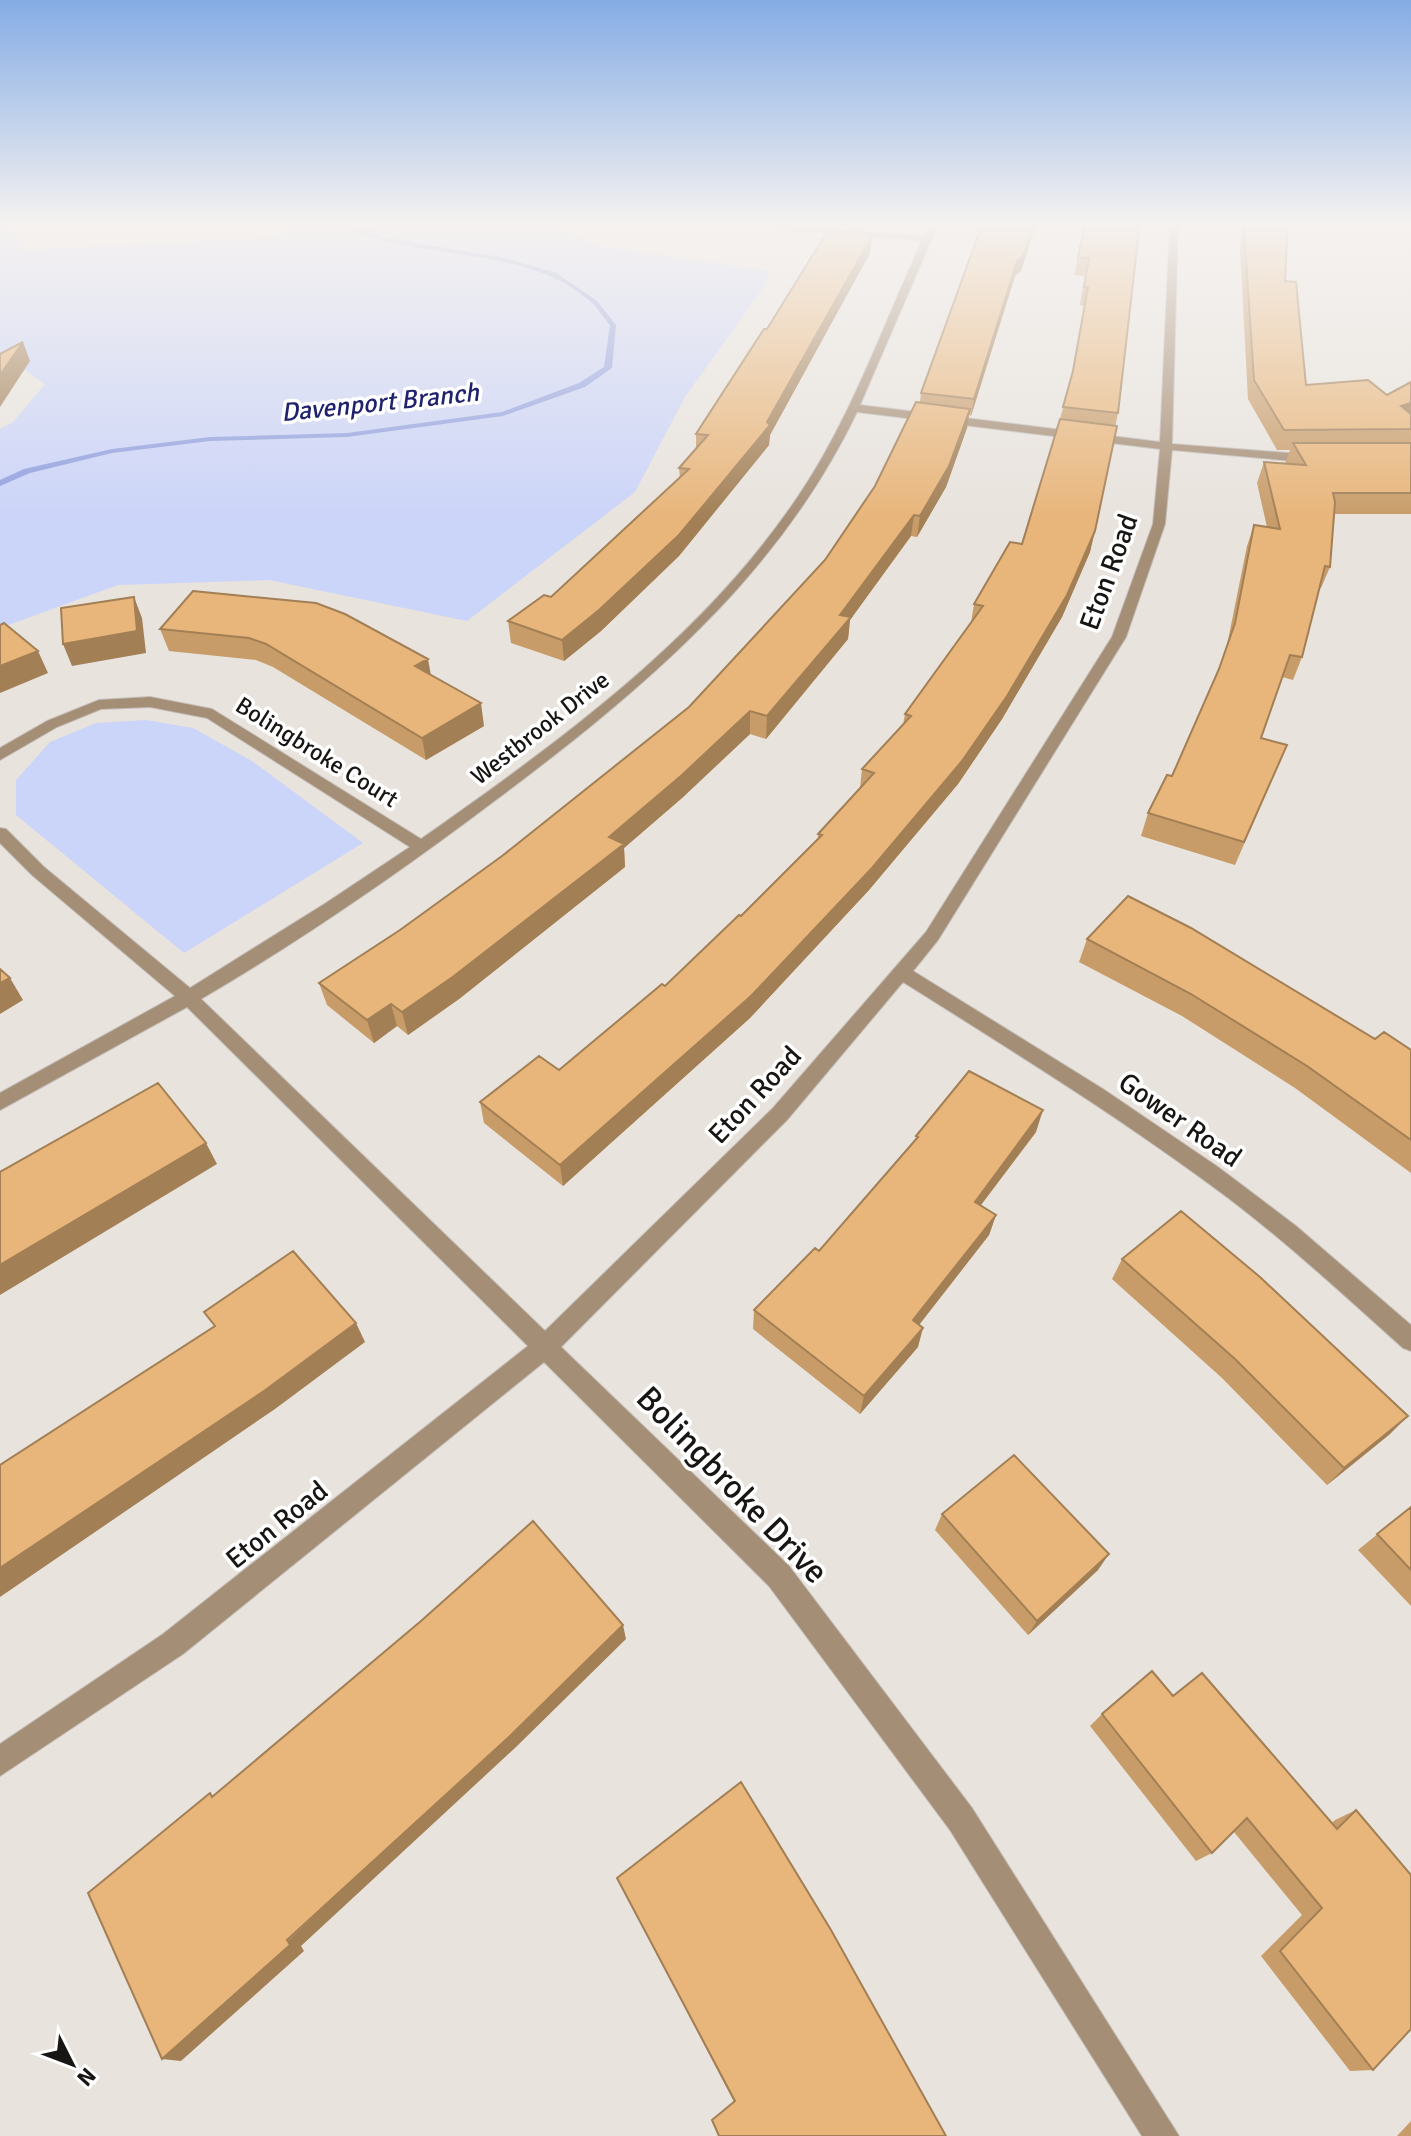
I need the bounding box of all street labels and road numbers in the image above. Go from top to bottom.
street label: Eton Road [1072,509,1146,635]
street label: Westbrook Drive [465,665,615,791]
street label: Bolingbroke Court [230,690,404,814]
street label: Eton Road [701,1039,809,1151]
street label: Gower Road [1112,1065,1248,1175]
street label: Bolingbroke Drive [627,1378,837,1592]
street label: Eton Road [219,1474,335,1576]

